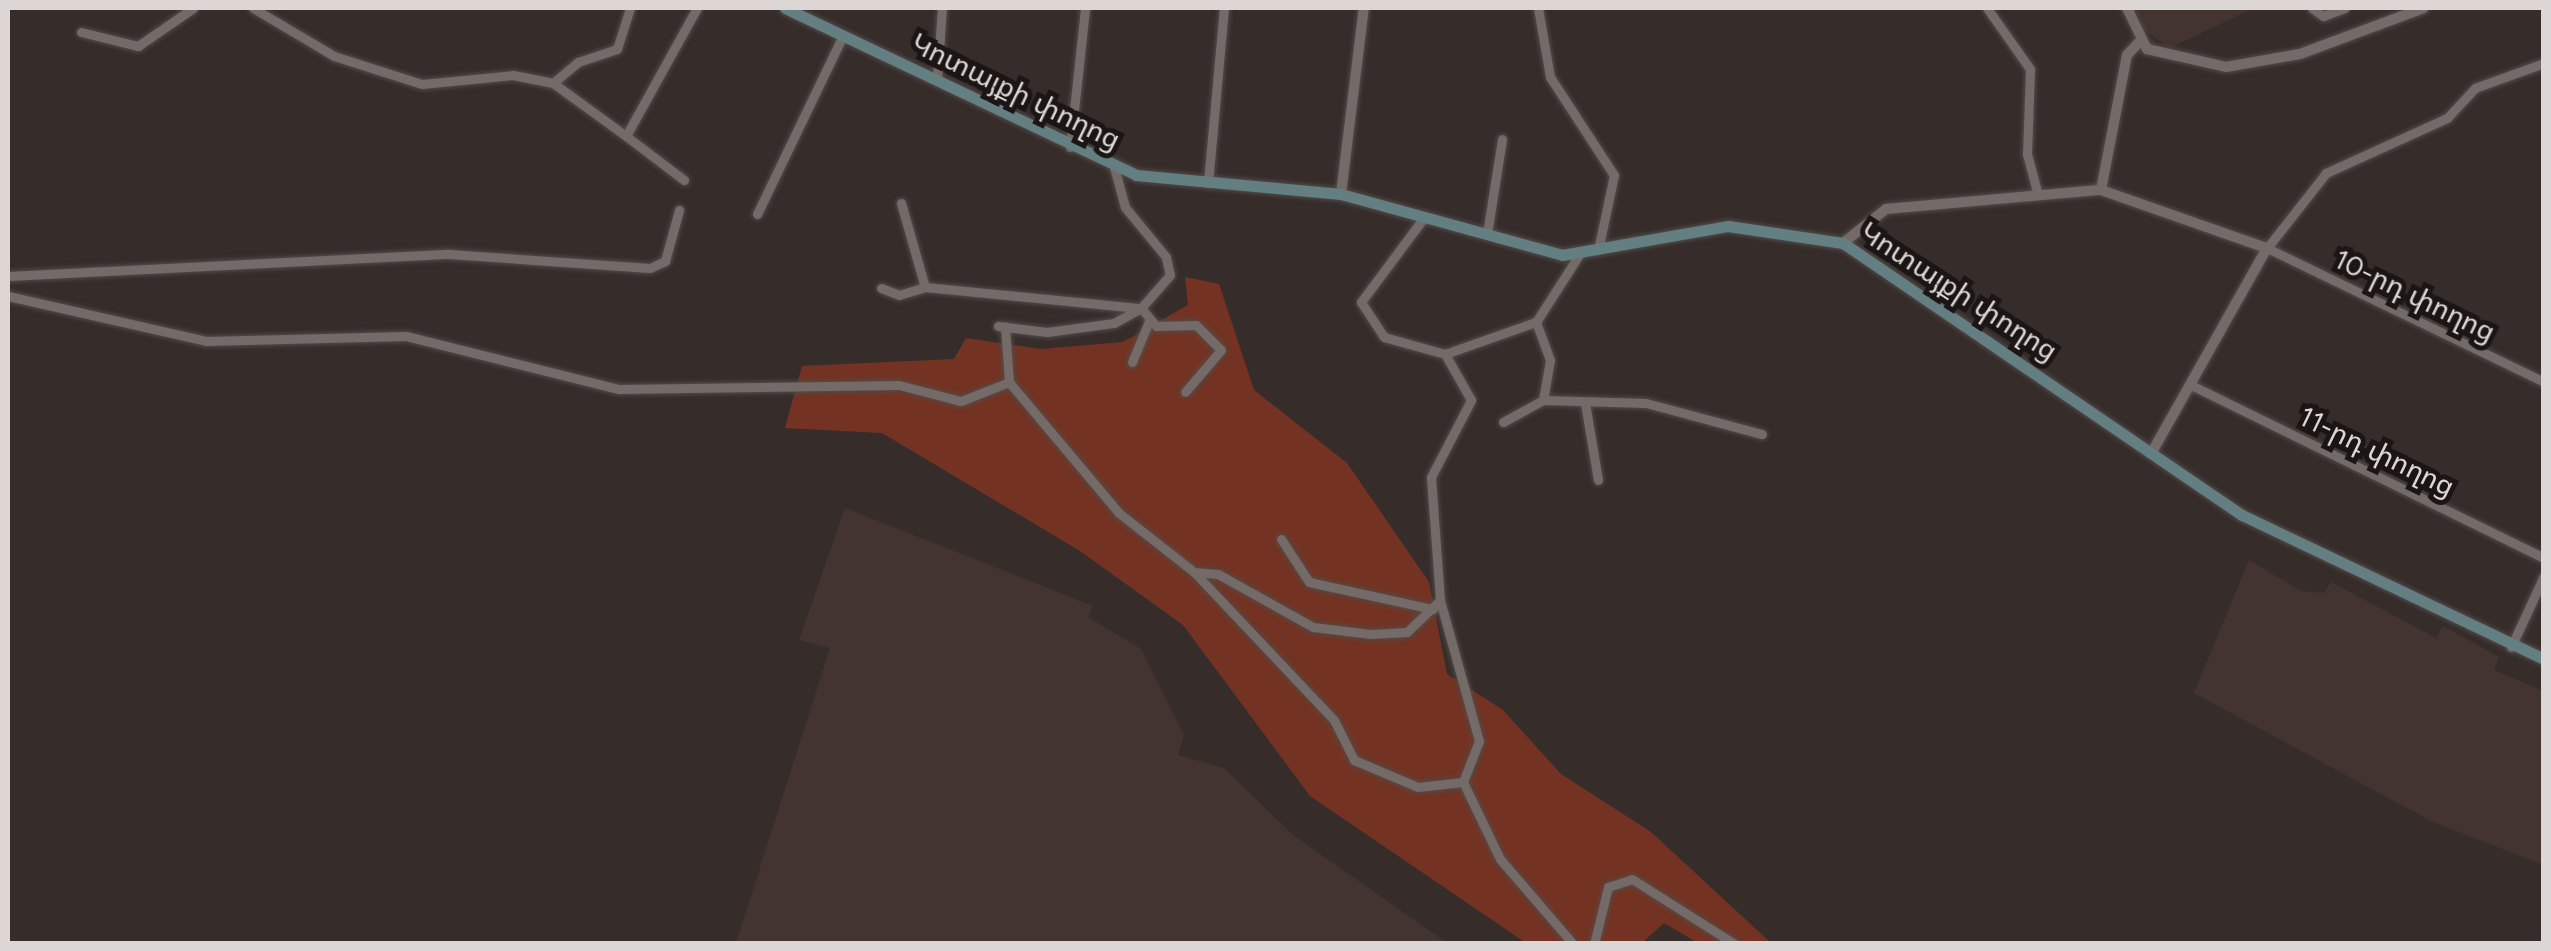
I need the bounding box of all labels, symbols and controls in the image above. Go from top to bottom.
street label: Կոտայքի փողոց [906,26,1126,156]
street label: Կոտայքի փողոց [1854,215,2064,367]
street label: 10-րդ փողոց [2329,242,2501,348]
street label: 11-րդ փողոց [2294,399,2460,503]

